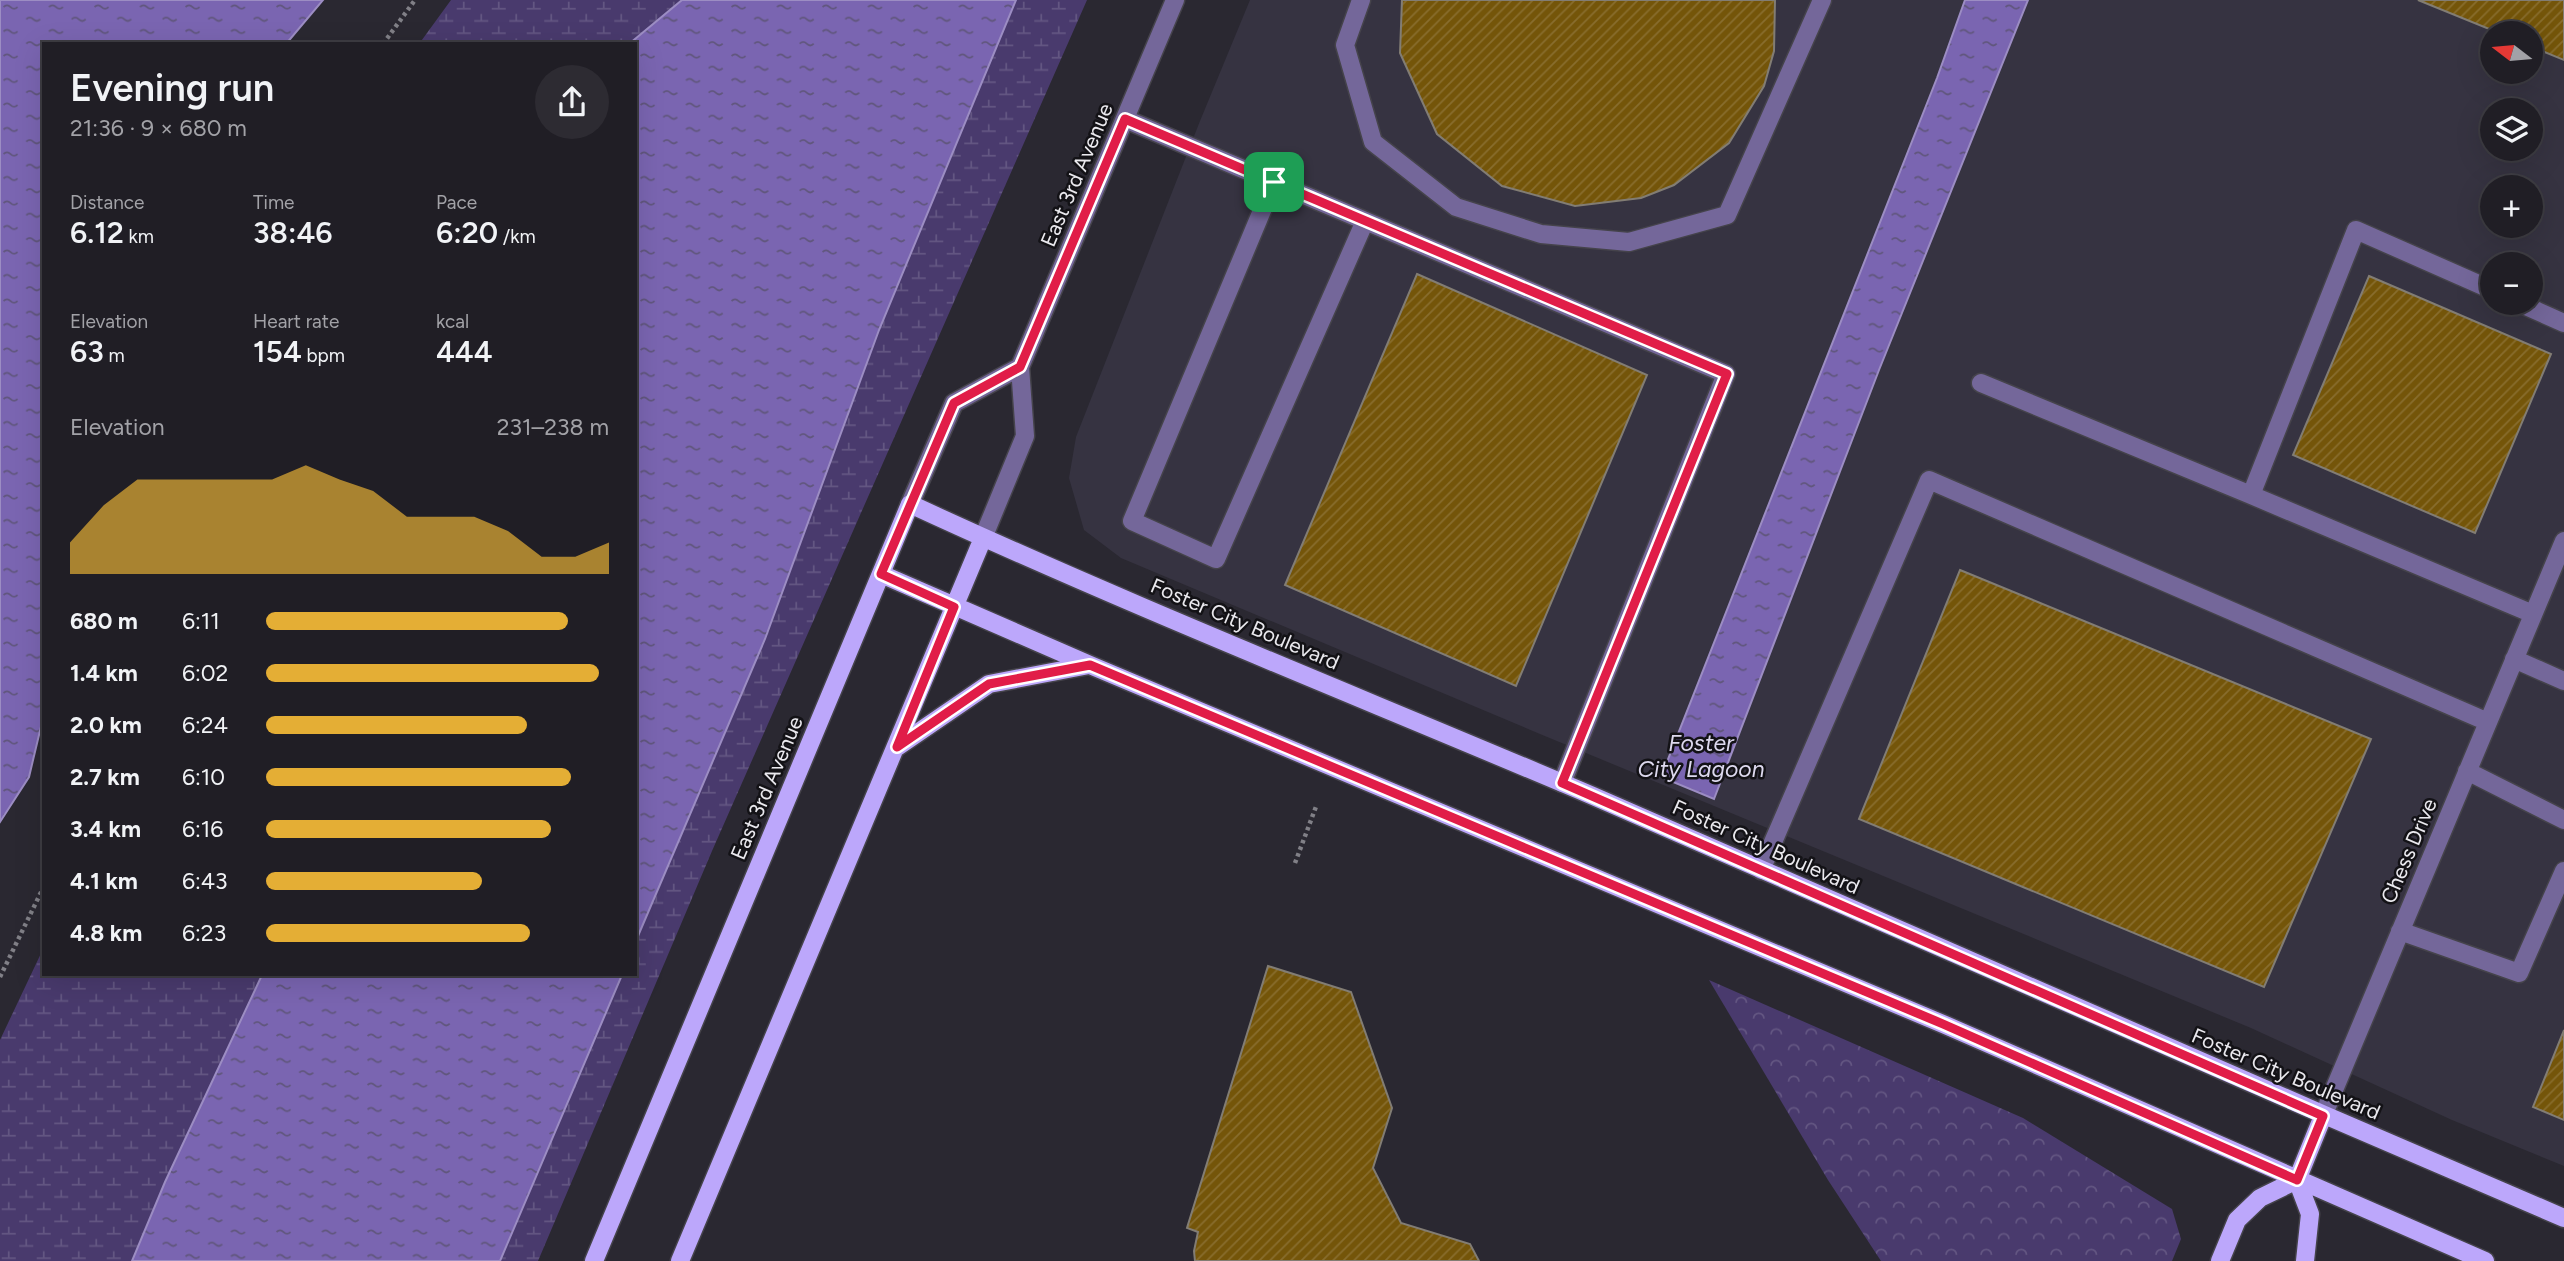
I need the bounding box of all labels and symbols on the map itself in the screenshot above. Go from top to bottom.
north arrow [2480,21,2543,84]
street label: East 3rd Avenue [1035,99,1118,250]
pin [1244,152,1304,212]
street label: Foster City Boulevard [1147,572,1343,675]
street label: East 3rd Avenue [725,712,808,863]
water label: Foster City Lagoon [1637,729,1765,783]
street label: Foster City Boulevard [1669,794,1864,899]
street label: Chess Drive [2375,795,2442,907]
street label: Foster City Boulevard [2188,1022,2384,1125]

